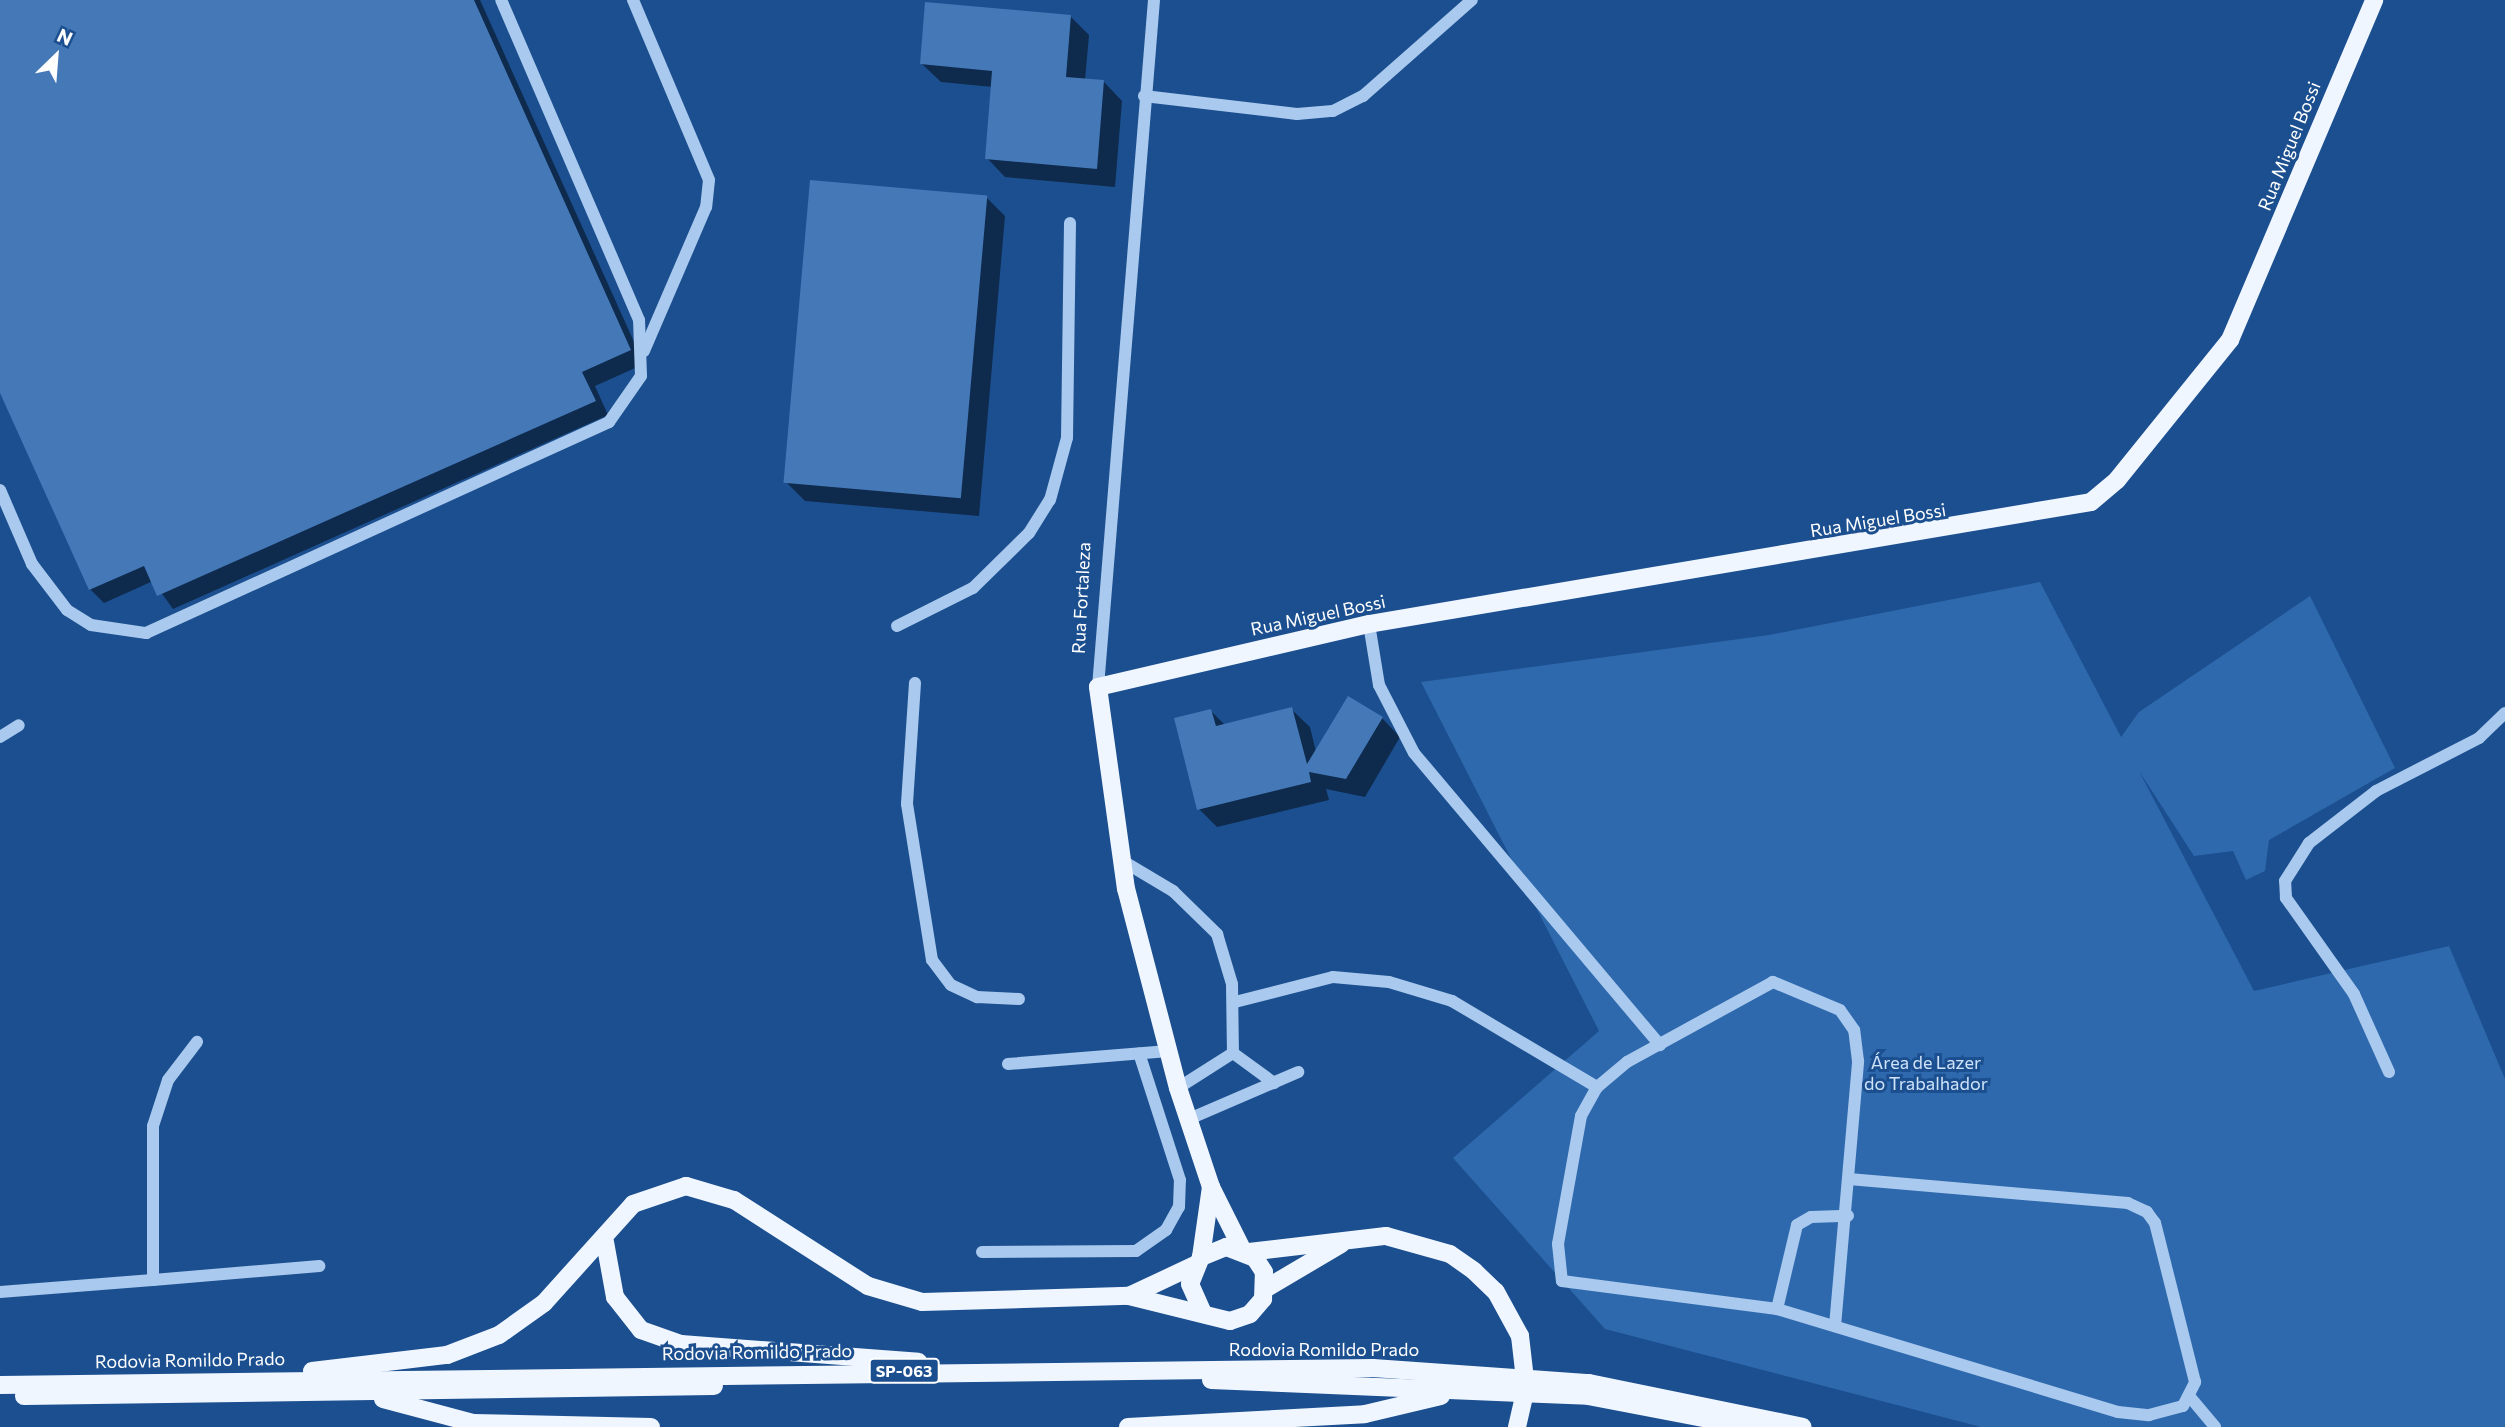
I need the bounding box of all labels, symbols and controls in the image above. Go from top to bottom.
north arrow [21,21,91,91]
text: N [54,23,76,50]
street label: Rua Miguel Bossi [2253,78,2325,214]
street label: Rua Miguel Bossi [1809,499,1947,541]
street label: Rua Fortaleza [1067,542,1095,654]
street label: Rua Miguel Bossi [1249,590,1387,640]
park label: Área de Lazer do Trabalhador [1864,1052,1988,1094]
street label: Rodovia Romildo Prado [1229,1338,1419,1360]
street label: Rodovia Romildo Prado [662,1340,852,1364]
street label: Rodovia Romildo Prado [95,1348,285,1372]
road number: SP-063 [867,1358,941,1384]

